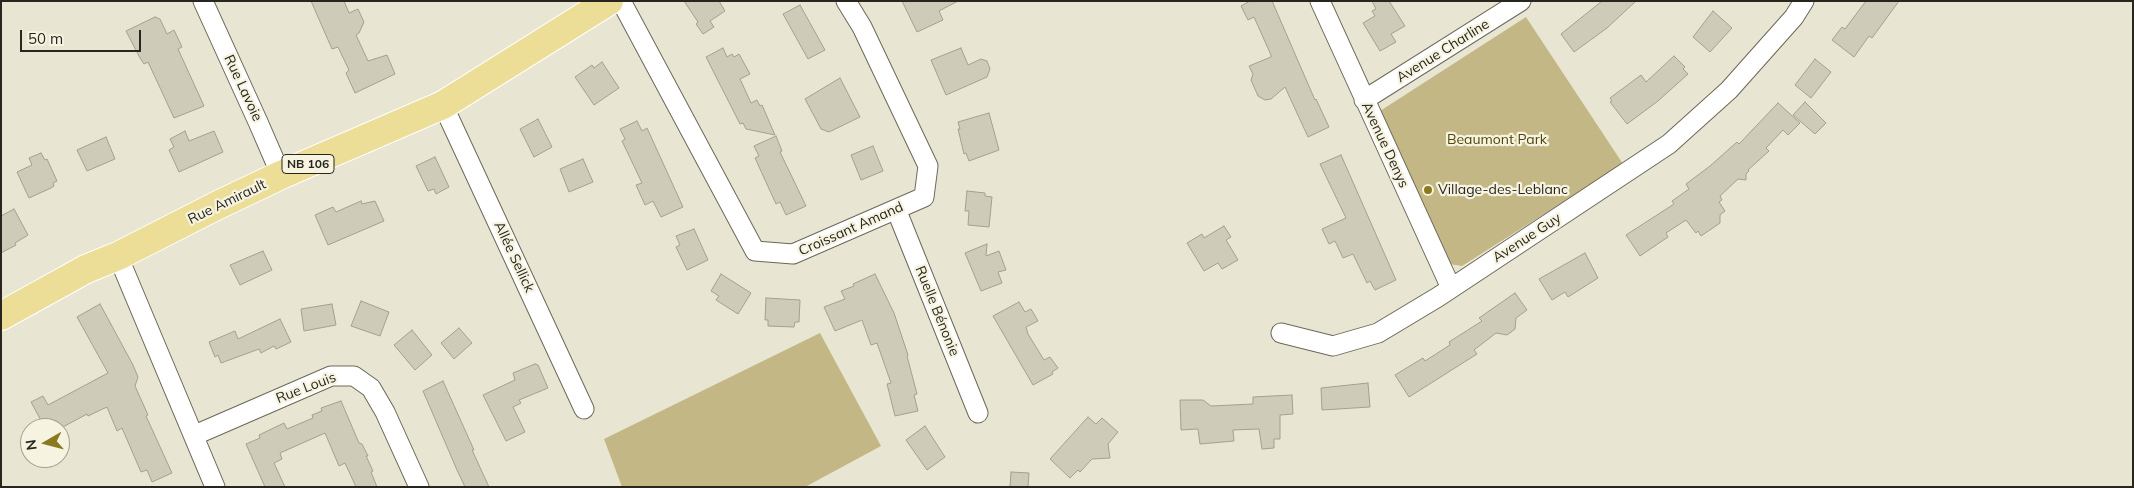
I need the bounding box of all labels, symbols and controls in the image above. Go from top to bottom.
street label: Avenue Charline [1394,16,1492,86]
scale bar [22,20,144,52]
text: 50 m [28,29,63,48]
street label: Rue Lavoie [220,52,266,124]
street label: Avenue Denys [1358,99,1412,191]
park label: Beaumont Park [1447,132,1547,148]
road number: NB 106 [282,154,334,173]
street label: Rue Amirault [185,176,269,228]
place label: Village-des-Leblanc [1438,182,1568,198]
marker: Village-des-Leblanc [1422,184,1434,196]
street label: Croissant Amand [796,198,906,260]
street label: Avenue Guy [1490,210,1564,266]
street label: Allée Sellick [490,219,538,295]
street label: Ruelle Bénonie [911,263,963,359]
street label: Rue Louis [274,369,338,407]
north arrow [20,418,70,468]
text: N [21,438,41,451]

